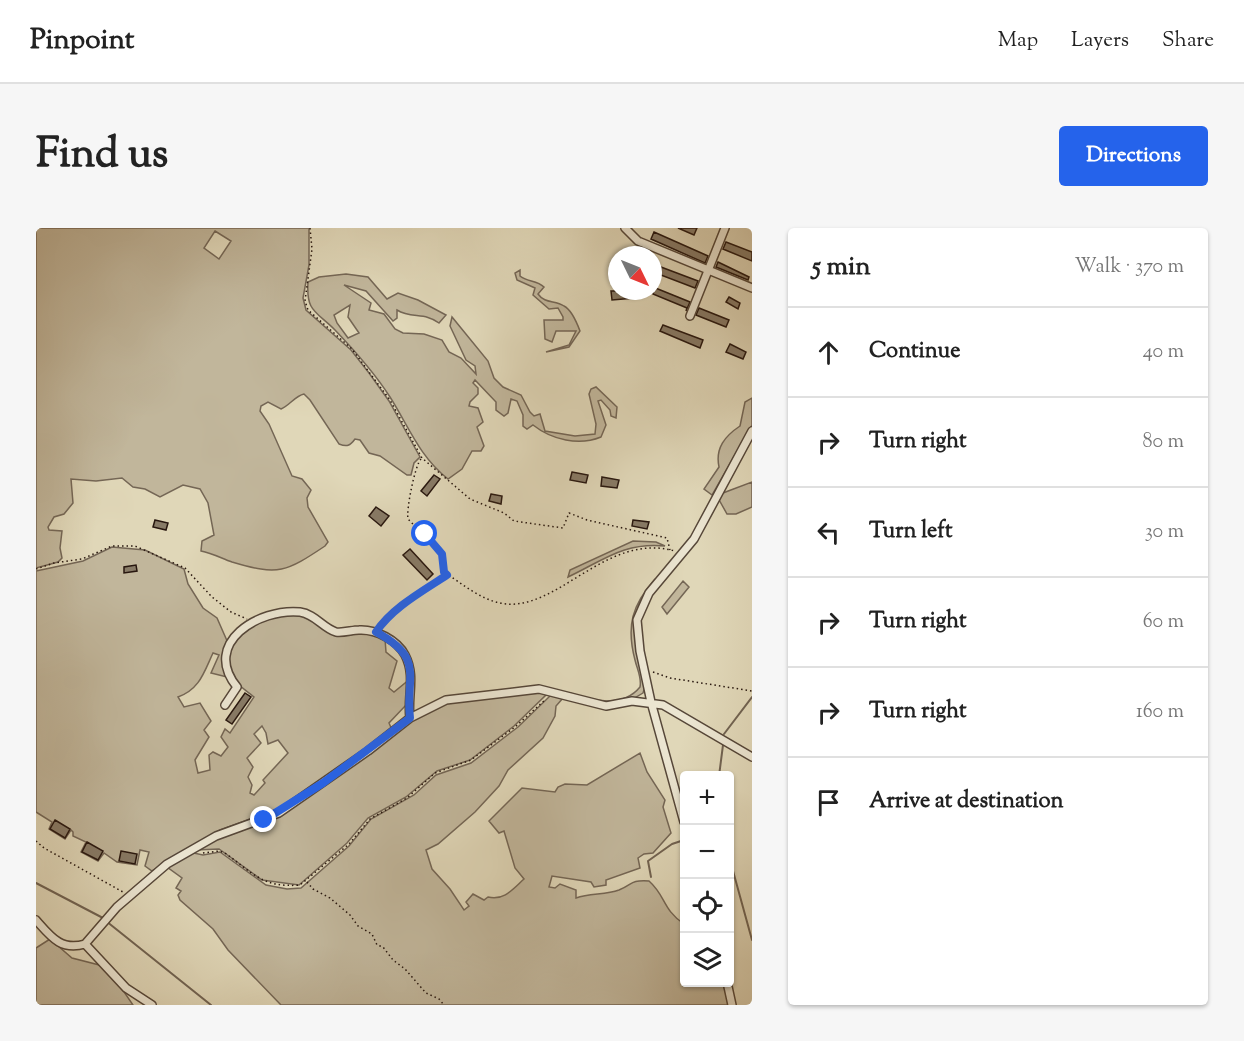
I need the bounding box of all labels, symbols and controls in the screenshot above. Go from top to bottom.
text: Pinpoint [30,21,134,61]
text: Map [998,26,1038,56]
text: Layers [1071,26,1129,56]
text: Share [1162,26,1214,56]
text: Find us [36,126,168,186]
button: Directions [1059,126,1208,186]
north arrow [608,246,662,300]
text: 5 min [812,249,871,286]
text: Walk · 370 m [1074,253,1184,282]
icon: ahead [812,336,845,369]
text: Continue [869,336,960,368]
text: 40 m [1143,338,1184,367]
icon: right [812,426,845,459]
text: Turn right [869,426,966,458]
text: 80 m [1143,428,1184,457]
icon: left [812,516,845,549]
text: Turn left [869,516,952,548]
text: 30 m [1145,518,1184,547]
route start [411,520,437,546]
icon: right [812,606,845,639]
text: Turn right [869,606,966,638]
text: 60 m [1143,608,1184,637]
icon: right [812,696,845,729]
text: Turn right [869,696,966,728]
text: 160 m [1136,698,1184,727]
map controls [680,771,734,987]
button: + [680,771,734,825]
icon: arrive [812,786,845,819]
text: Arrive at destination [869,786,1064,818]
route end [250,806,276,832]
button: − [680,825,734,879]
button: locate [680,879,734,933]
button: layers [680,933,734,987]

